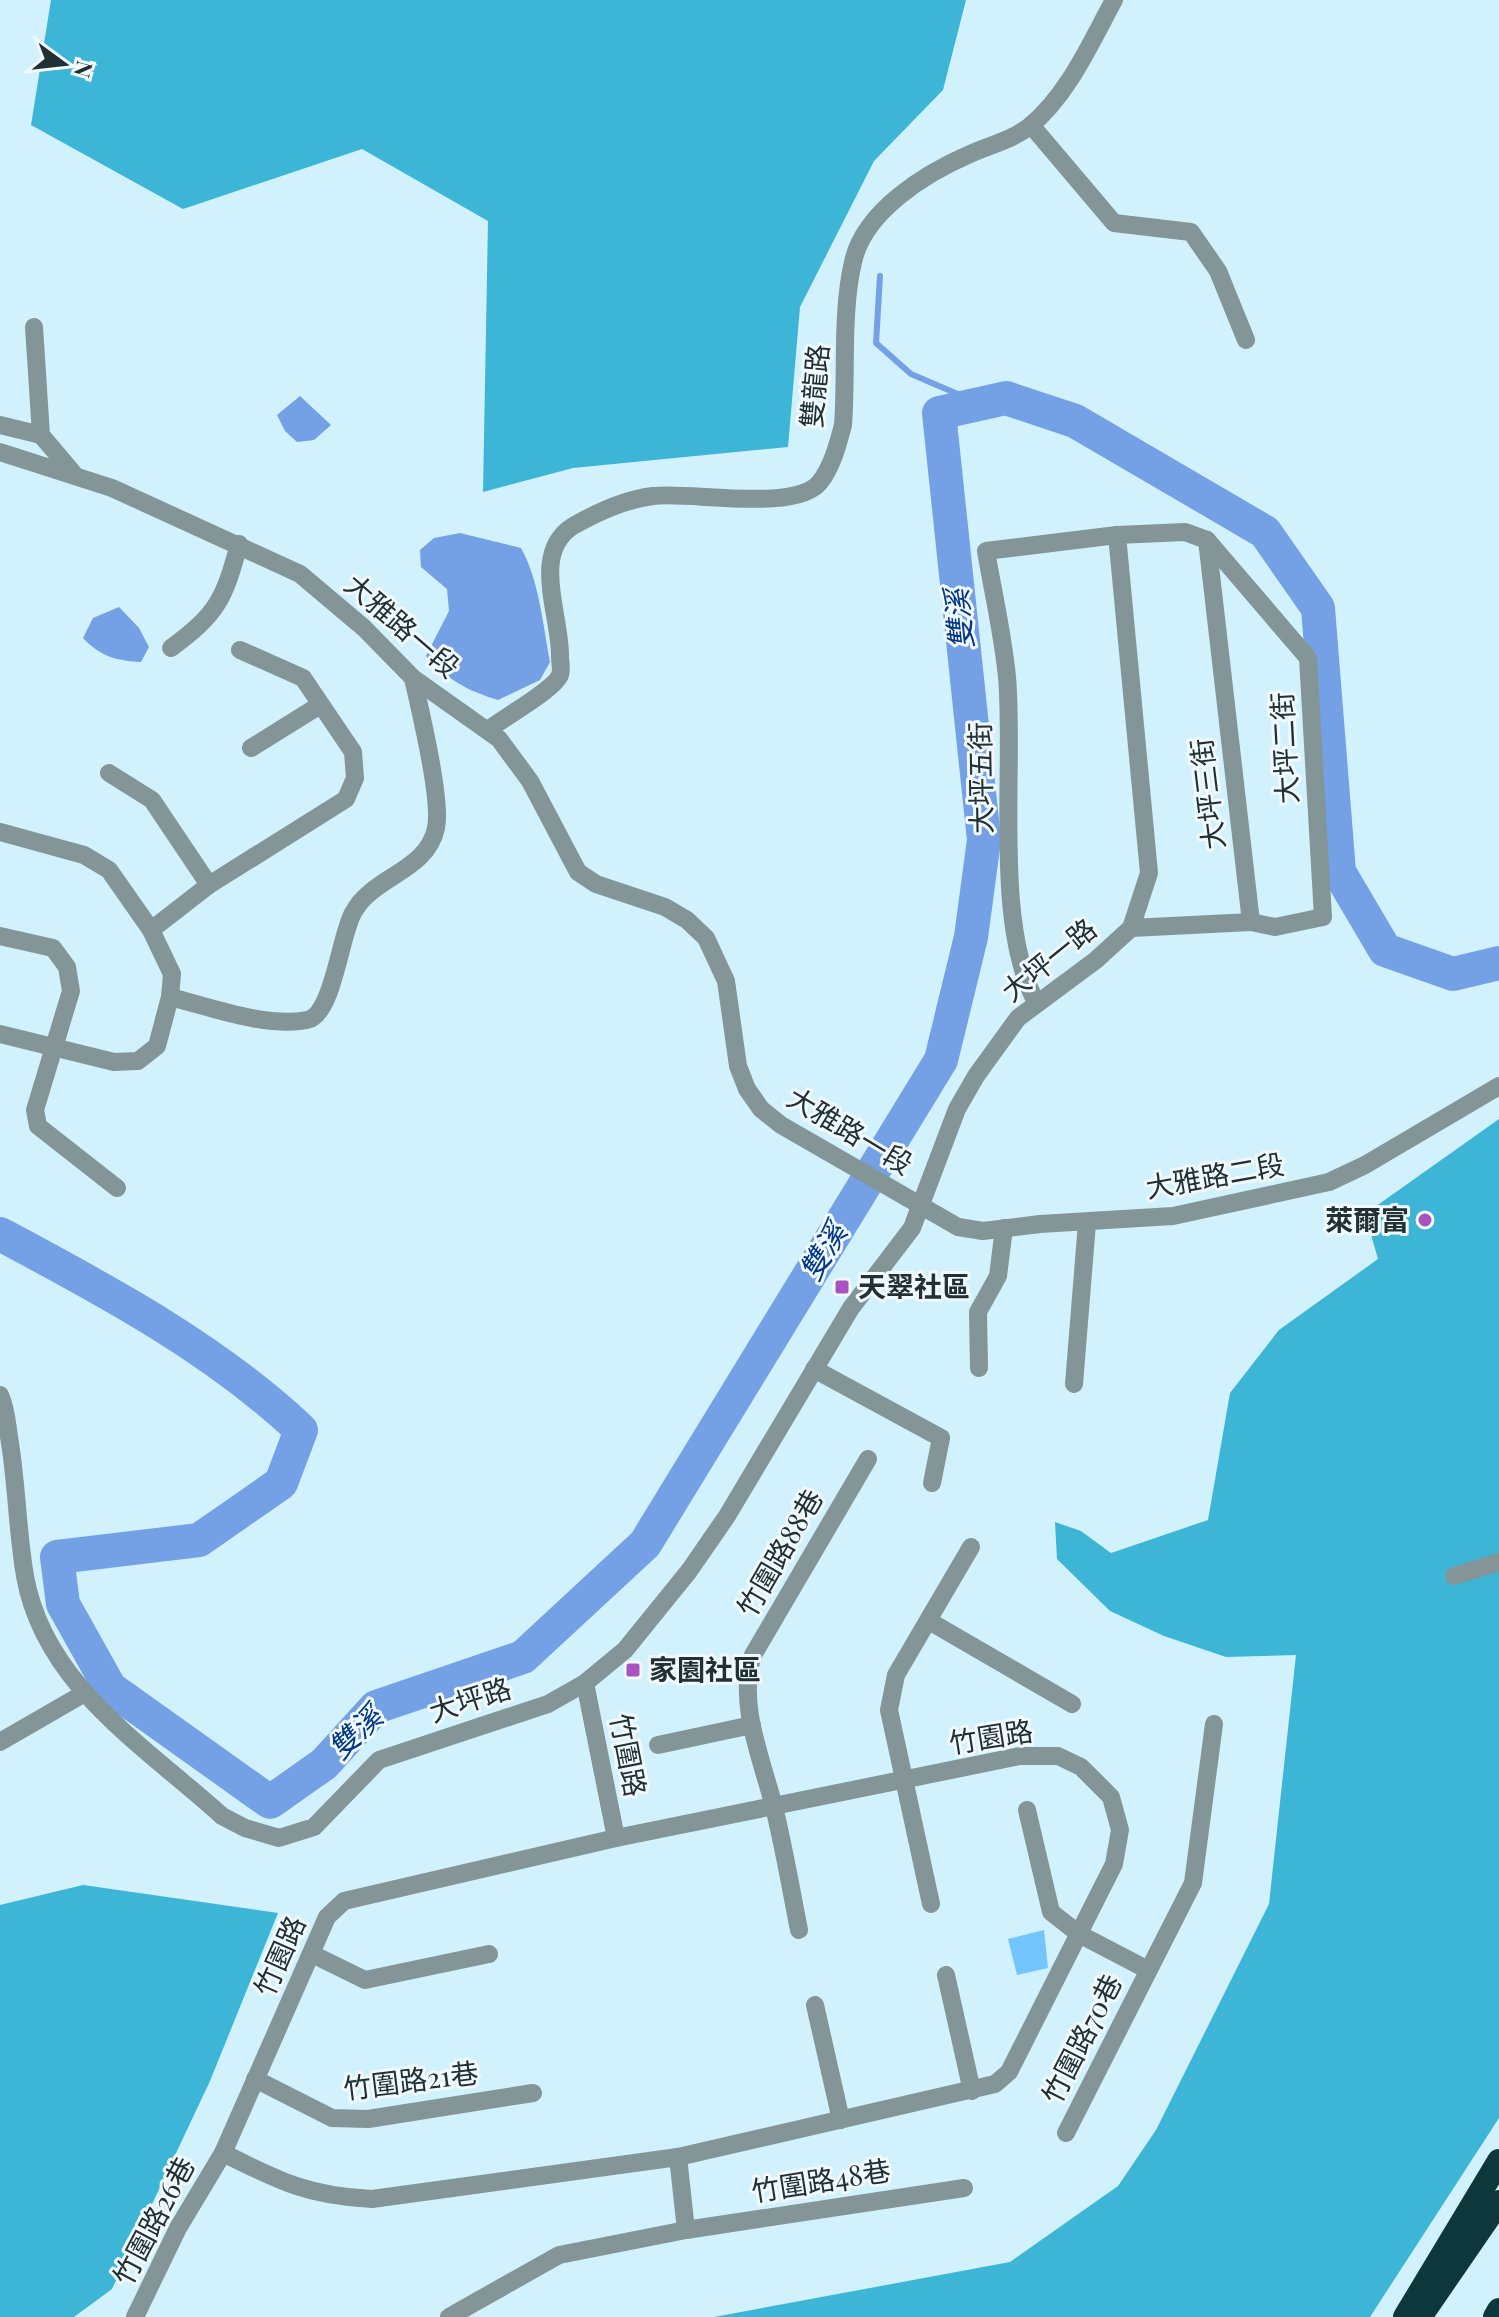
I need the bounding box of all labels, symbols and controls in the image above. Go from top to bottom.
north arrow [24,24,104,104]
text: N [68,58,101,81]
street label: 雙龍路 [791,342,836,429]
street label: 大雅路一段 [338,565,468,685]
water label: 雙溪 [935,583,981,651]
street label: 大坪二街 [1262,691,1305,805]
street label: 大坪五街 [960,722,999,834]
street label: 大坪三街 [1181,736,1232,852]
street label: 大坪一路 [993,909,1103,1008]
street label: 大雅路一段 [781,1078,920,1182]
street label: 大雅路二段 [1143,1144,1287,1205]
place label: 萊爾富 [1325,1200,1409,1237]
marker: 萊爾富 [1416,1211,1434,1229]
water label: 雙溪 [790,1212,857,1287]
place label: 天翠社區 [858,1267,970,1304]
marker: 天翠社區 [833,1278,851,1296]
street label: 竹圍路88巷 [727,1482,830,1623]
place label: 家園社區 [649,1650,761,1687]
marker: 家園社區 [624,1661,642,1679]
street label: 大坪路 [424,1668,515,1729]
water label: 雙溪 [319,1694,393,1767]
street label: 竹圍路 [603,1710,656,1799]
street label: 竹園路 [946,1711,1035,1760]
street label: 竹園路 [245,1909,313,2001]
street label: 竹圍路70巷 [1032,1967,1129,2109]
street label: 竹圍路21巷 [341,2053,480,2106]
street label: 竹圍路26巷 [104,2150,202,2291]
street label: 竹圍路48巷 [749,2150,893,2209]

